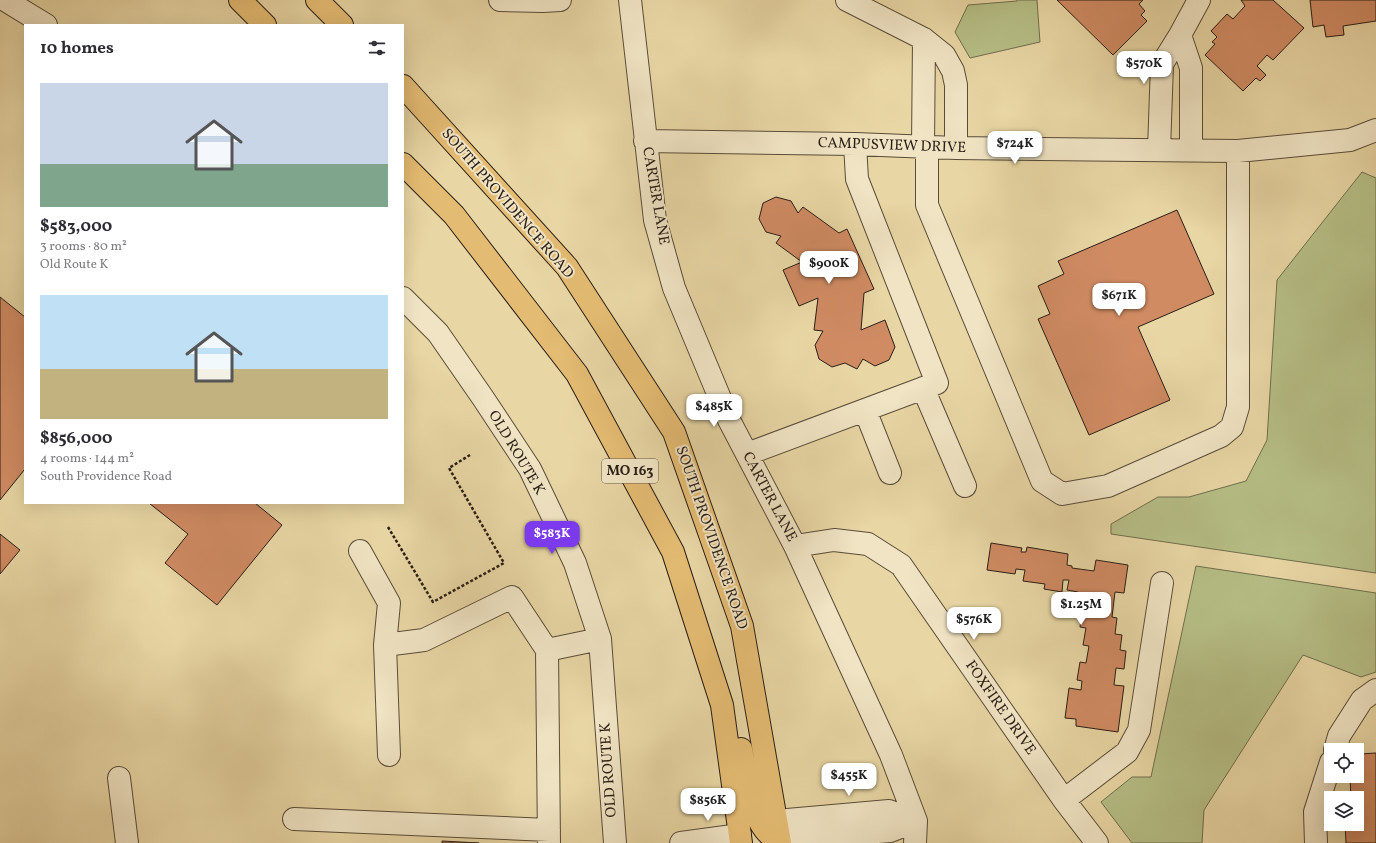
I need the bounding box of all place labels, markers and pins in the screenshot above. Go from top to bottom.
pin: $570K [1116,51,1172,85]
pin: $724K [987,131,1043,165]
pin: $900K [801,251,857,285]
pin: $671K [1091,283,1147,317]
pin: $485K [686,394,742,428]
pin: $583K [524,521,580,555]
pin: $1.25M [1048,592,1114,626]
pin: $576K [946,607,1002,641]
pin: $455K [821,763,877,797]
pin: $856K [680,788,736,822]

